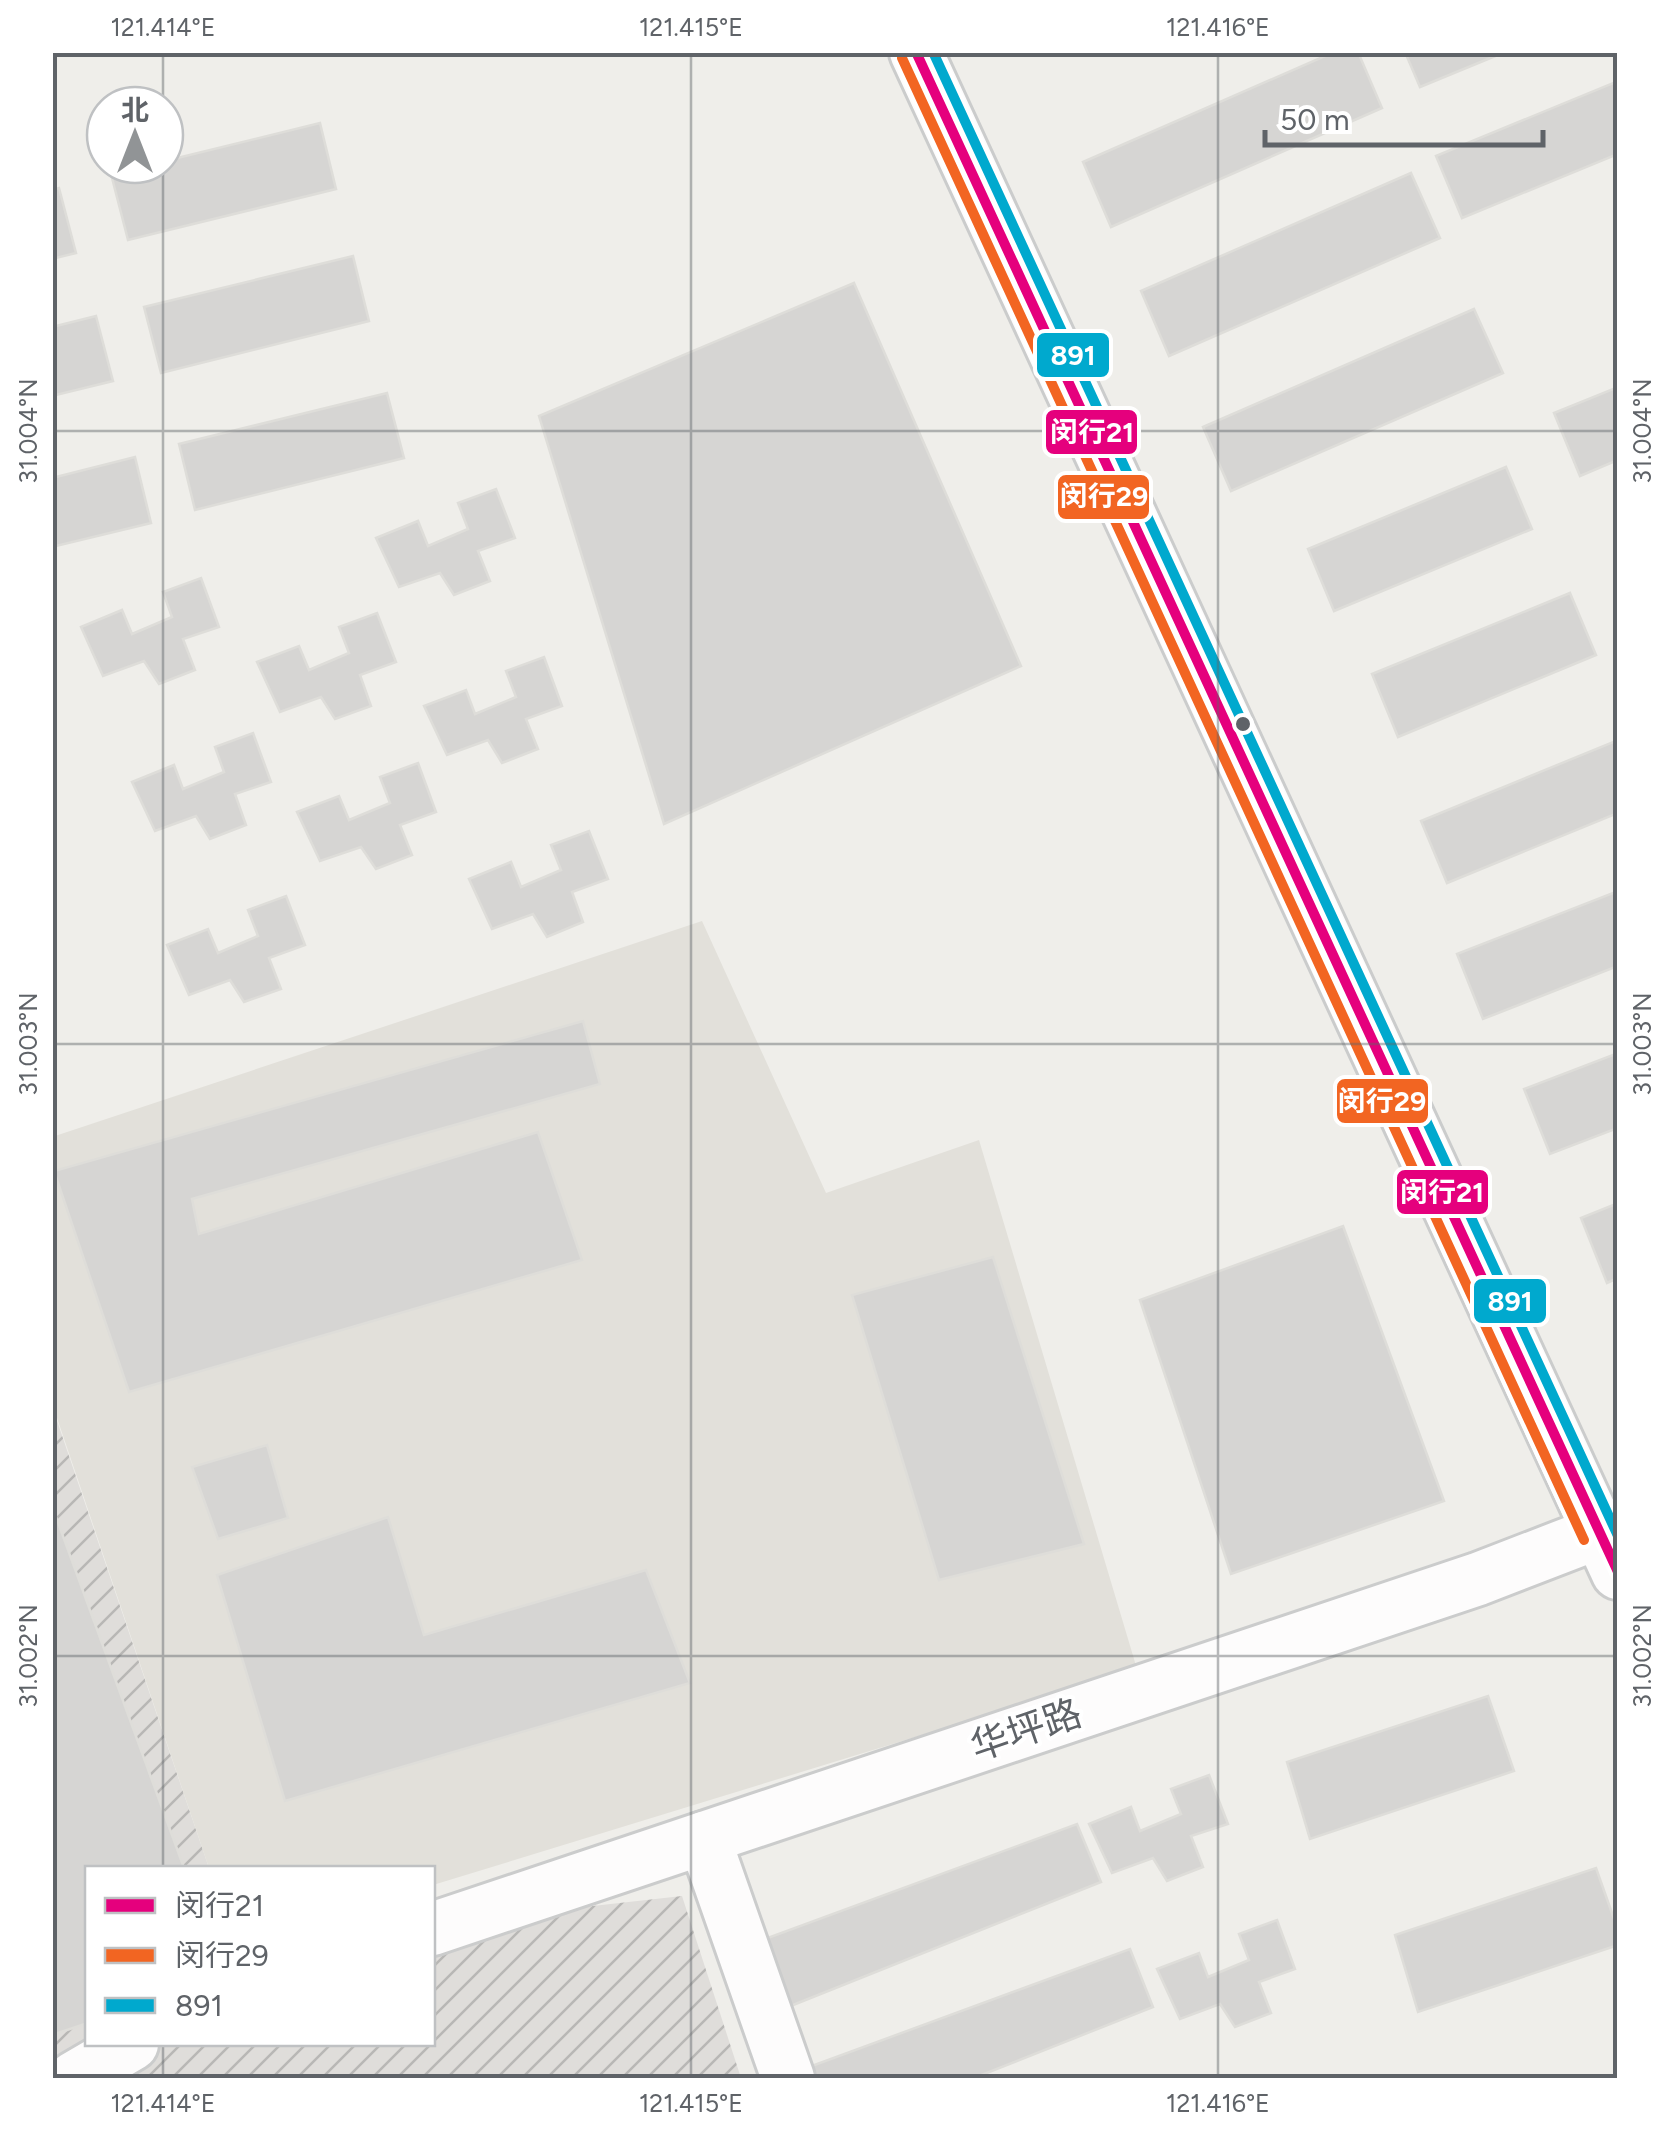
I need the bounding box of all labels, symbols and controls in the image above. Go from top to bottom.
text: 121.414°E [110,12,216,42]
text: 121.415°E [639,12,743,42]
text: 121.416°E [1166,12,1270,42]
north arrow [85,85,185,185]
scale bar [1265,85,1542,147]
text: 北 [121,93,149,127]
text: 50 m [1280,101,1349,138]
line badge: 891 [1035,331,1111,379]
text: 891 [1050,338,1096,372]
text: 31.004°N [13,378,43,484]
text: 31.004°N [1627,378,1657,484]
line badge: 闵行21 [1044,408,1139,456]
text: 闵行21 [1050,415,1134,449]
line badge: 闵行29 [1056,473,1151,521]
text: 闵行29 [1060,479,1148,513]
unlabelled marker [1233,714,1253,734]
text: 31.003°N [13,992,43,1096]
text: 31.003°N [1627,992,1657,1096]
line badge: 闵行29 [1335,1077,1430,1125]
text: 闵行29 [1338,1084,1426,1118]
line badge: 闵行21 [1395,1168,1490,1216]
text: 闵行21 [1400,1175,1484,1209]
line badge: 891 [1472,1277,1548,1325]
text: 891 [1487,1284,1533,1318]
text: 31.002°N [13,1604,43,1708]
text: 31.002°N [1627,1604,1657,1708]
street label: 华坪路 [965,1690,1087,1770]
legend [85,1866,435,2046]
text: 闵行21 [175,1887,264,1924]
text: 闵行29 [175,1937,269,1974]
text: 891 [175,1987,223,2024]
text: 121.414°E [110,2088,216,2118]
text: 121.415°E [639,2088,743,2118]
text: 121.416°E [1166,2088,1270,2118]

